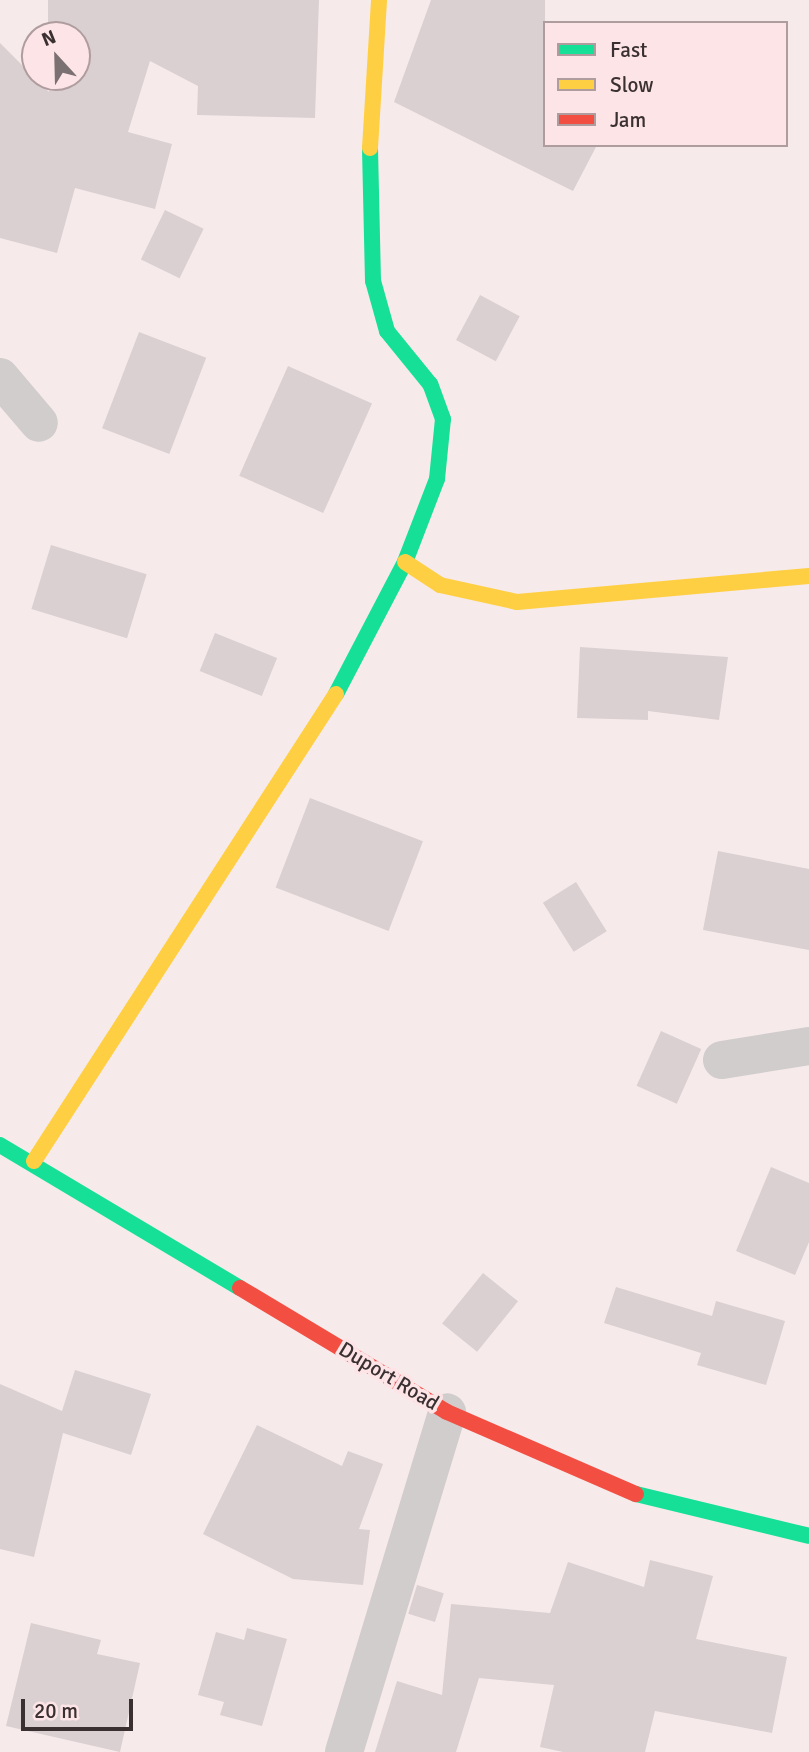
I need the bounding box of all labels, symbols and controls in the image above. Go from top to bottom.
north arrow [21,21,91,91]
legend [543,21,788,147]
text: N [38,25,60,52]
text: Fast [610,37,647,63]
text: Slow [610,72,654,98]
text: Jam [610,107,646,133]
street label: Duport Road [334,1336,444,1416]
scale bar [24,1686,136,1730]
text: 20 m [34,1698,78,1724]

